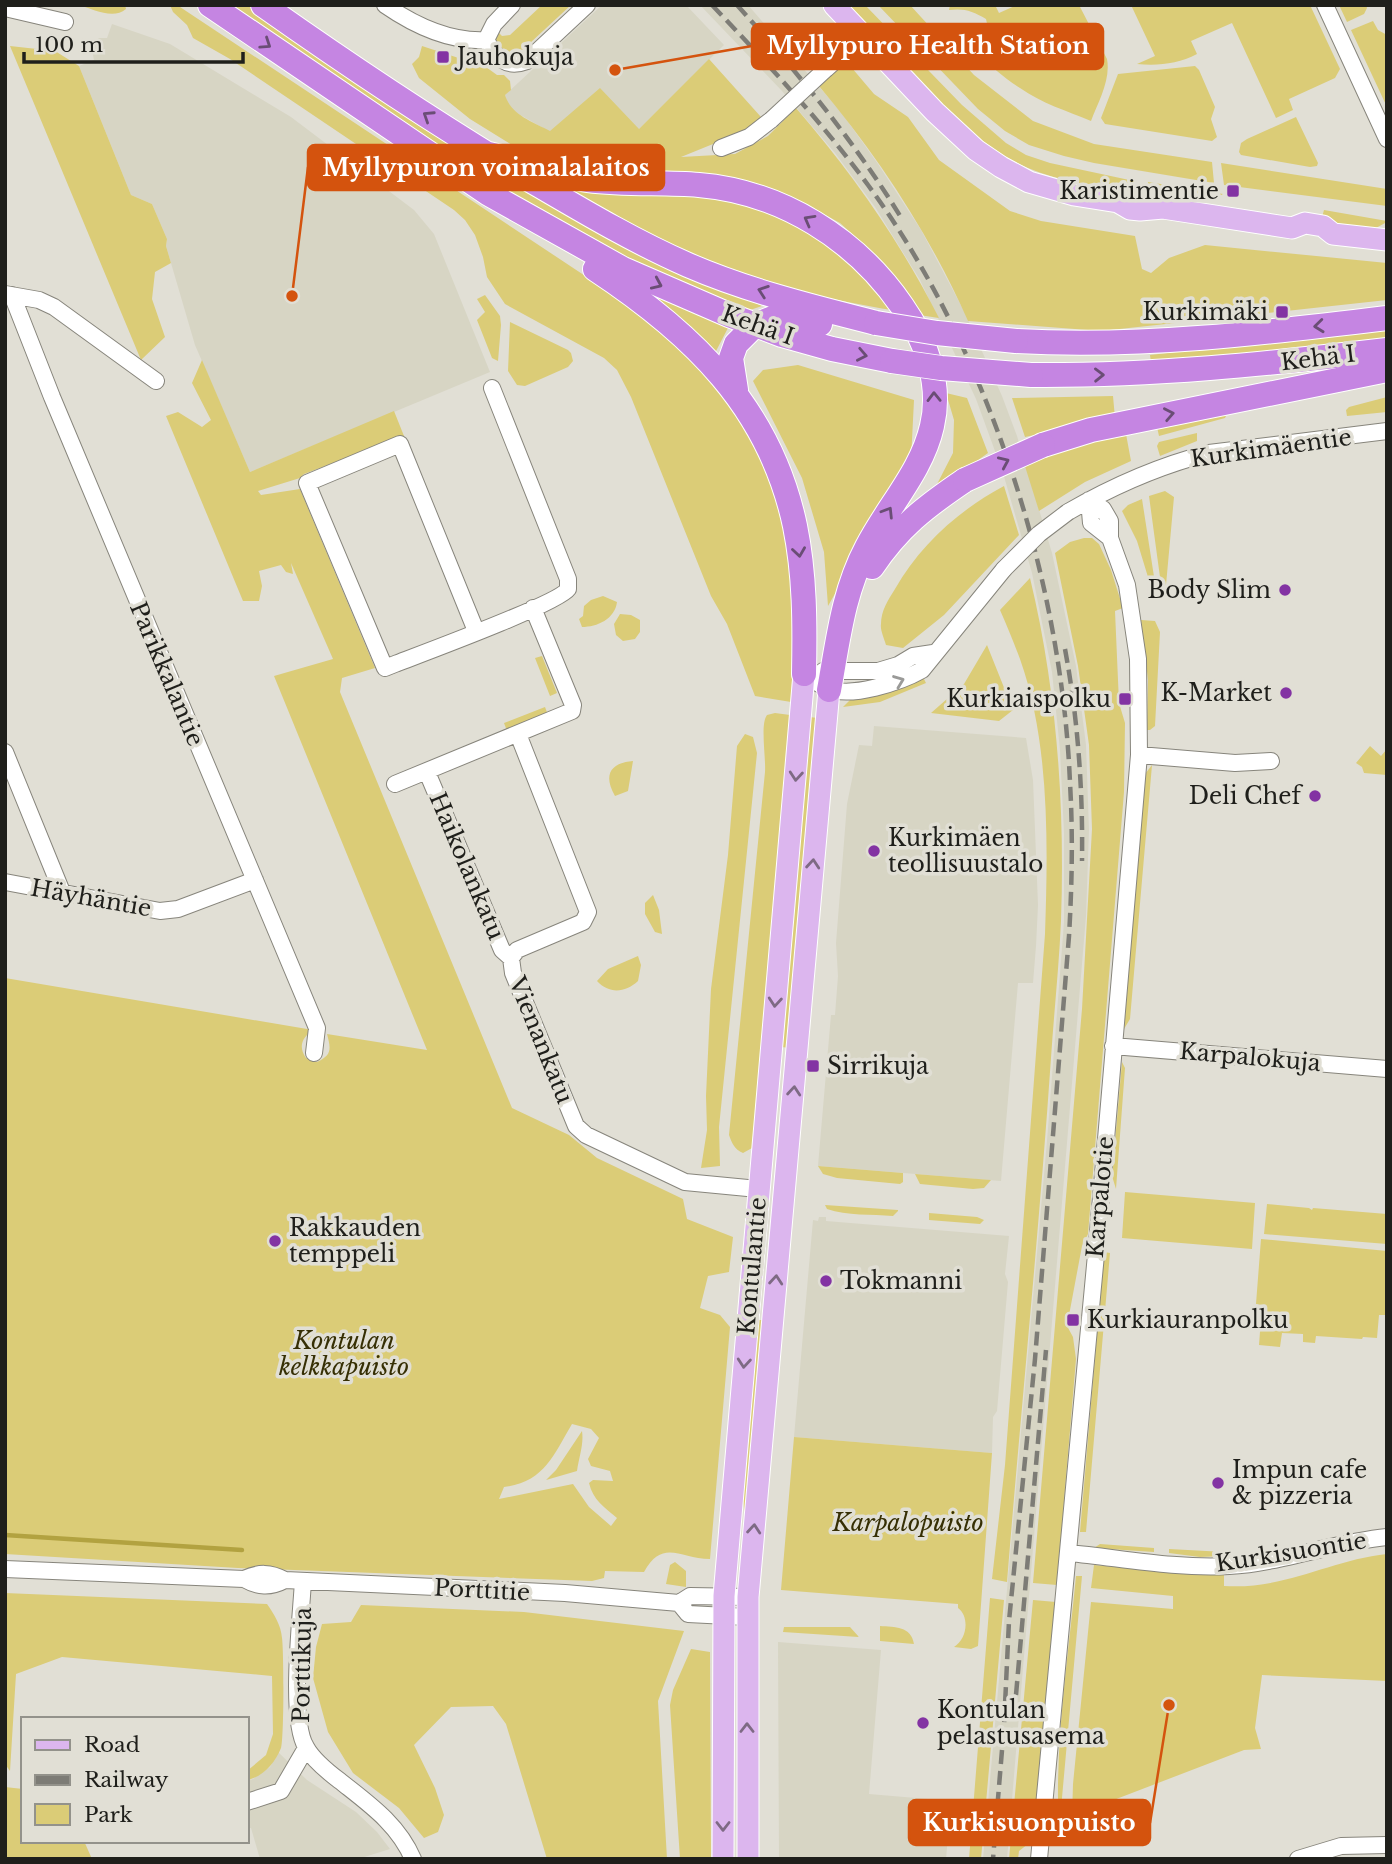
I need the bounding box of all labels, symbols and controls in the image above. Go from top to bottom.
scale bar [24,21,243,65]
callout: Myllypuro Health Station [752,24,1103,69]
text: Myllypuro Health Station [766,31,1090,60]
text: 100 m [35,32,103,58]
one-way arrow [258,36,271,48]
place label: Jauhokuja [454,43,574,71]
marker: Jauhokuja [435,49,451,65]
one-way arrow [422,111,435,124]
callout: Myllypuron voimalalaitos [308,145,664,190]
text: Myllypuron voimalalaitos [322,153,650,182]
place label: Karistimentie [1059,177,1219,205]
marker: Karistimentie [1225,183,1241,199]
one-way arrow [803,215,816,228]
one-way arrow [650,276,662,290]
one-way arrow [757,285,770,299]
place label: Kurkimäki [1143,298,1268,326]
street label: Kehä I [718,299,798,351]
marker: Kurkimäki [1274,304,1290,320]
one-way arrow [1313,318,1324,333]
street label: Kehä I [1279,340,1357,376]
one-way arrow [856,346,868,361]
one-way arrow [1094,368,1105,383]
one-way arrow [926,392,942,402]
one-way arrow [1163,408,1175,423]
street label: Kurkimäentie [1189,423,1353,473]
one-way arrow [996,456,1009,470]
one-way arrow [880,507,893,520]
one-way arrow [791,546,806,557]
place label: Body Slim [1148,576,1271,604]
marker: Body Slim [1277,582,1293,598]
street label: Parikkalantie [124,598,210,750]
one-way arrow [892,675,904,689]
place label: K-Market [1160,679,1272,707]
place label: Kurkiaispolku [946,685,1111,713]
marker: K-Market [1278,685,1294,701]
marker: Kurkiaispolku [1117,691,1133,707]
one-way arrow [789,771,804,782]
place label: Deli Chef [1189,782,1304,810]
street label: Haikolankatu [423,788,511,944]
marker: Deli Chef [1307,788,1323,804]
place label: Kurkimäen teollisuustalo [888,824,1043,878]
marker: Kurkimäen teollisuustalo [866,843,882,859]
one-way arrow [805,858,820,869]
street label: Häyhäntie [28,874,154,922]
street label: Vienankatu [502,972,579,1108]
one-way arrow [768,997,783,1008]
street label: Karpalokuja [1178,1037,1322,1077]
place label: Sirrikuja [827,1052,929,1080]
marker: Sirrikuja [805,1058,821,1074]
one-way arrow [786,1085,801,1096]
street label: Karpalotie [1081,1135,1119,1259]
street label: Kontulantie [732,1196,772,1336]
place label: Rakkauden temppeli [289,1214,421,1268]
marker: Rakkauden temppeli [267,1233,283,1249]
place label: Tokmanni [840,1267,962,1295]
marker: Tokmanni [818,1273,834,1289]
one-way arrow [768,1274,783,1285]
place label: Kurkiauranpolku [1087,1306,1288,1334]
marker: Kurkiauranpolku [1065,1312,1081,1328]
park label: Kontulan kelkkapuisto [278,1327,409,1381]
one-way arrow [737,1358,752,1369]
place label: Impun cafe & pizzeria [1232,1456,1367,1510]
marker: Impun cafe & pizzeria [1210,1475,1226,1491]
park label: Karpalopuisto [831,1509,984,1537]
one-way arrow [746,1523,761,1534]
street label: Kurkisuontie [1213,1526,1369,1578]
street label: Porttitie [433,1574,531,1606]
street label: Porttikuja [287,1607,317,1723]
place label: Kontulan pelastusasema [937,1696,1105,1750]
marker: Kontulan pelastusasema [915,1715,931,1731]
legend [21,1717,248,1843]
one-way arrow [739,1722,755,1733]
text: Road [84,1732,140,1758]
text: Railway [84,1767,169,1793]
callout: Kurkisuonpuisto [909,1800,1150,1845]
text: Park [84,1802,133,1828]
text: Kurkisuonpuisto [922,1808,1136,1837]
one-way arrow [715,1822,731,1832]

